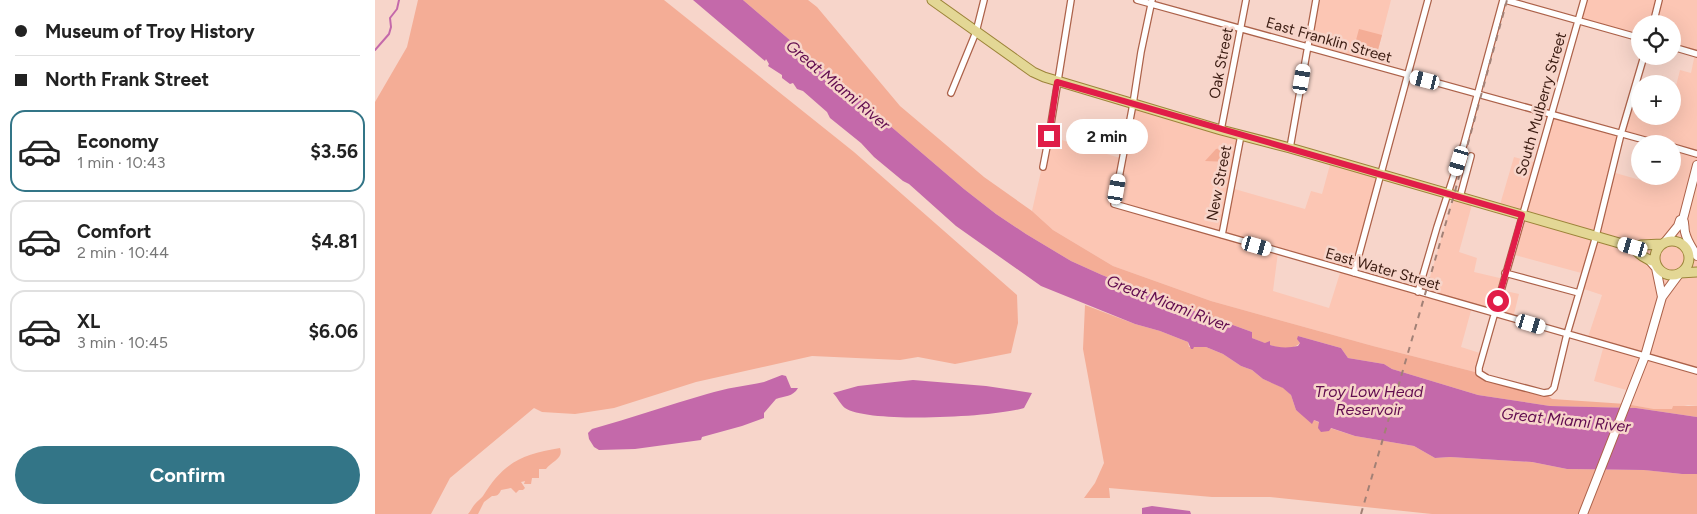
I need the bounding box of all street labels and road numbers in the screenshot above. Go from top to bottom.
street label: East Franklin Street [1264,13,1394,67]
street label: Oak Street [1205,25,1237,100]
street label: South Mulberry Street [1512,30,1570,178]
street label: New Street [1203,143,1235,223]
street label: East Water Street [1323,244,1443,294]

